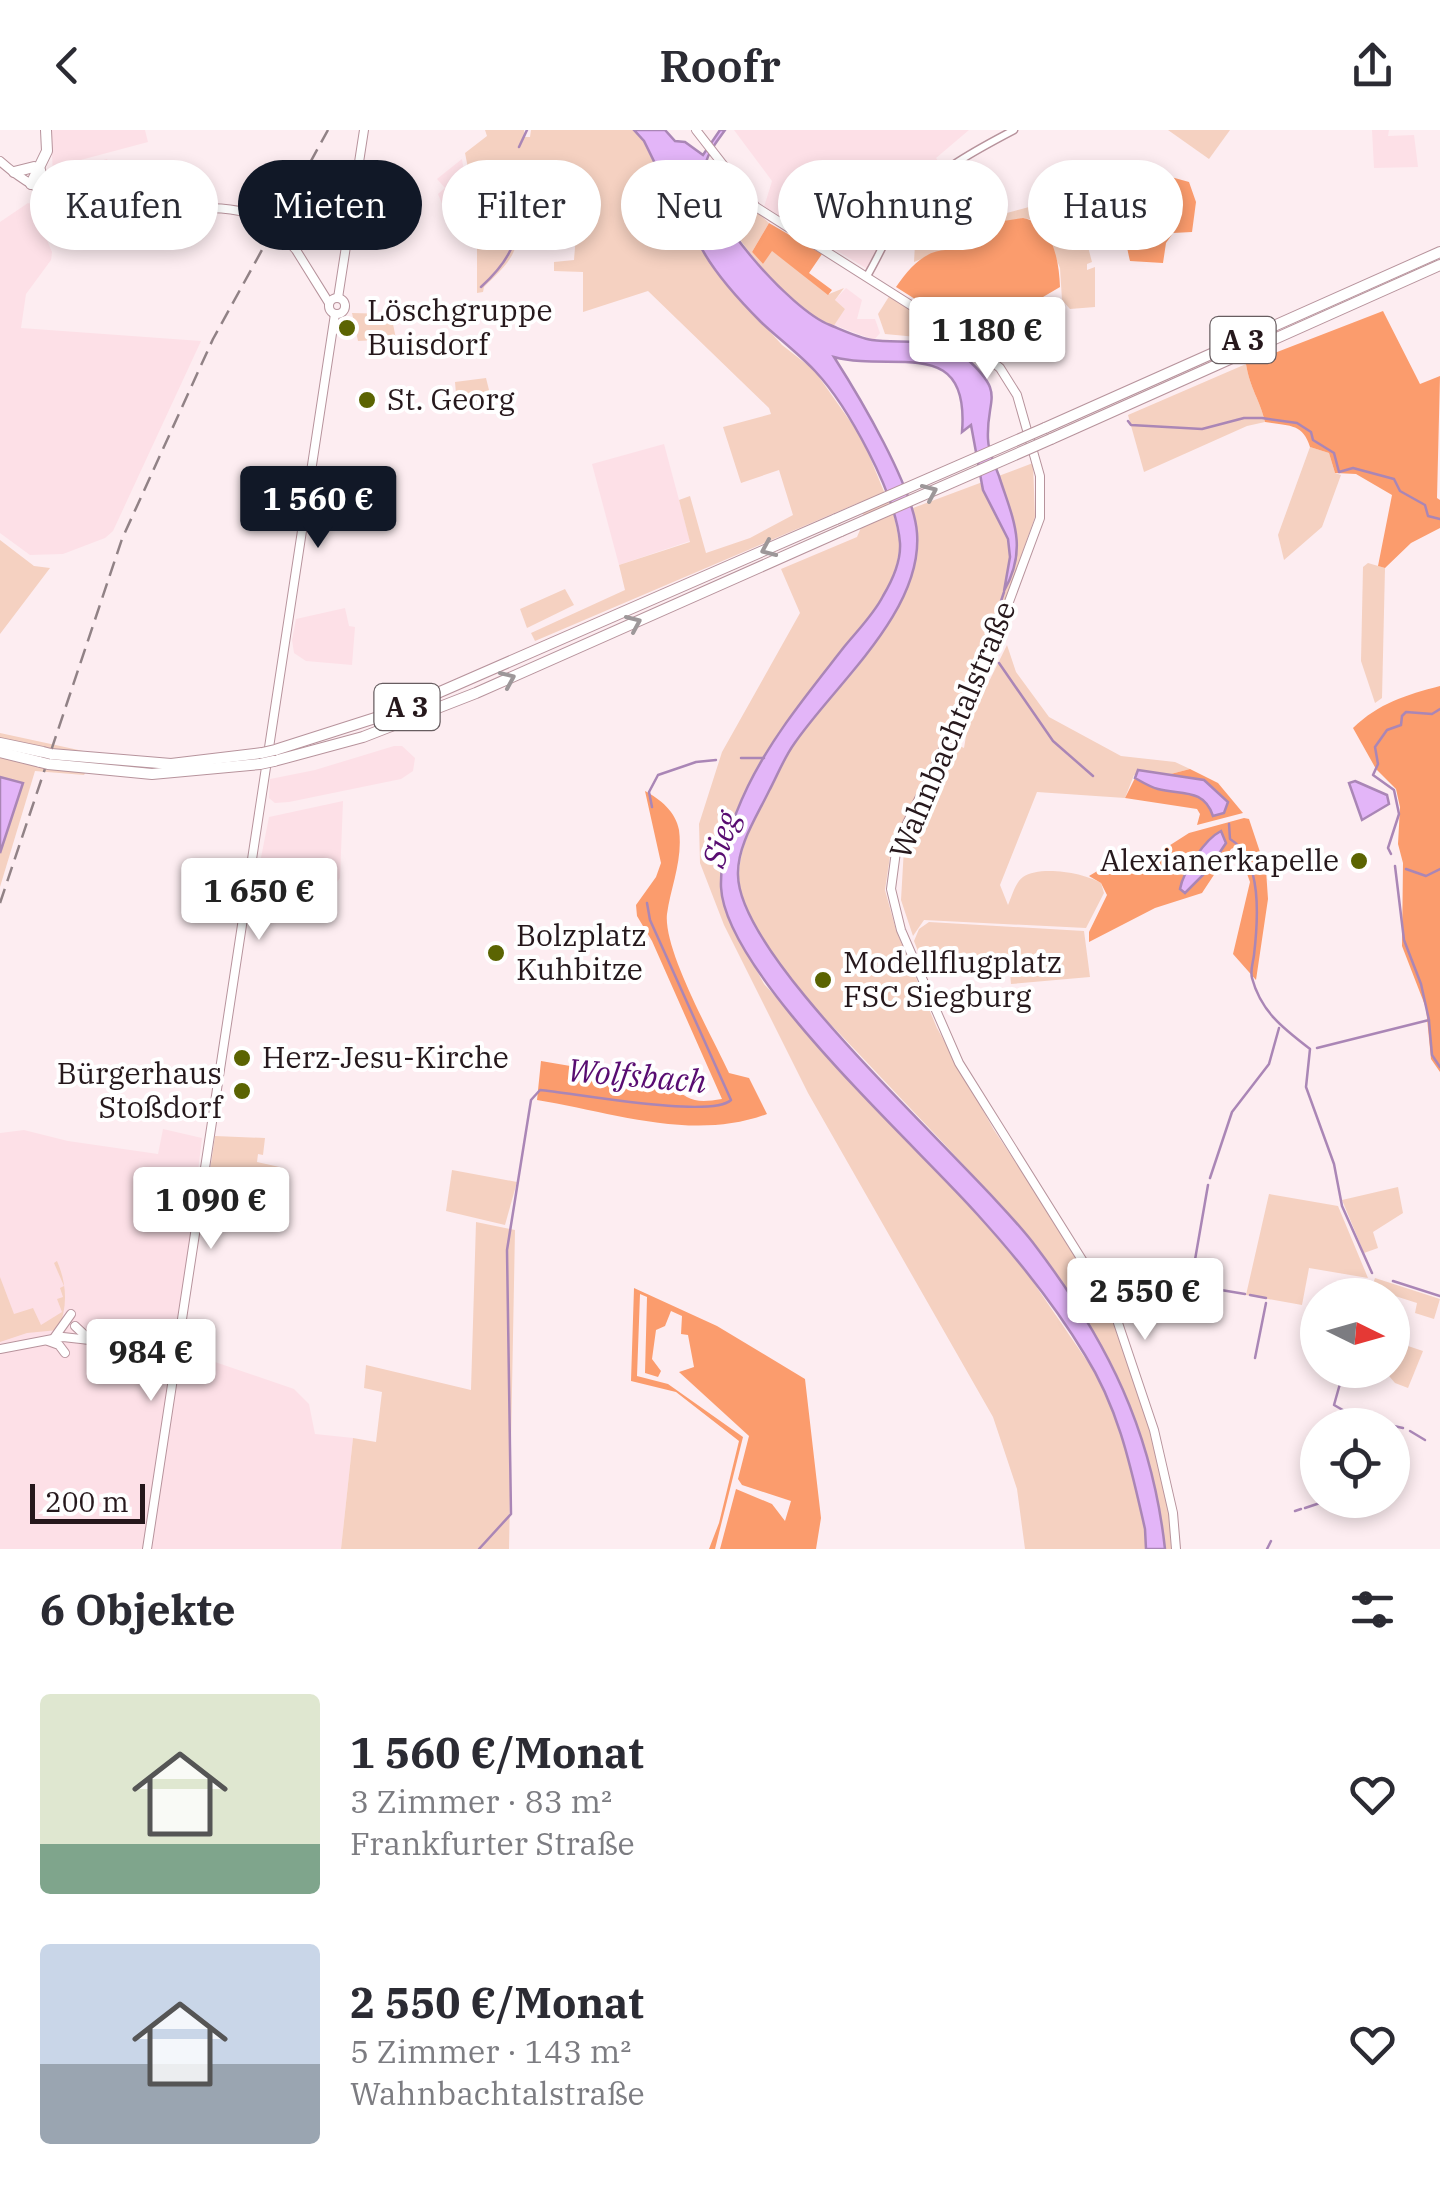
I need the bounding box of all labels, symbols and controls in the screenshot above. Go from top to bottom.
text: Roofr [659,36,781,94]
icon: back [40,38,95,93]
icon: share [1345,38,1400,93]
chip: Kaufen [30,160,218,250]
chip: Mieten [238,160,422,250]
chip: Filter [442,160,601,250]
chip: Neu [621,160,758,250]
chip: Wohnung [778,160,1008,250]
chip: Haus [1028,160,1183,250]
place label: Löschgruppe Buisdorf [367,290,553,363]
pin: 1 180 € [895,297,1079,382]
text: 1 180 € [931,308,1043,350]
marker: Löschgruppe Buisdorf [336,317,358,339]
road number: A 3 [1210,317,1276,363]
place label: St. Georg [387,379,515,418]
marker: St. Georg [356,389,378,411]
pin: 1 560 € [226,466,410,551]
text: 1 560 € [262,477,374,519]
one-way arrow [920,484,938,504]
one-way arrow [760,537,778,557]
street label: Wahnbachtalstraße [880,595,1024,864]
one-way arrow [624,615,642,635]
one-way arrow [498,671,516,691]
road number: A 3 [374,684,440,730]
water label: Sieg [691,805,749,873]
place label: Alexianerkapelle [1100,840,1339,879]
marker: Alexianerkapelle [1348,850,1370,872]
pin: 1 650 € [167,858,351,943]
text: 1 650 € [203,869,315,911]
place label: Bolzplatz Kuhbitze [516,915,647,988]
marker: Bolzplatz Kuhbitze [485,942,507,964]
place label: Modellflugplatz FSC Siegburg [843,942,1062,1015]
marker: Modellflugplatz FSC Siegburg [812,969,834,991]
place label: Herz-Jesu-Kirche [262,1037,509,1076]
marker: Herz-Jesu-Kirche [231,1047,253,1069]
water label: Wolfsbach [566,1048,708,1102]
place label: Bürgerhaus Stoßdorf [57,1053,224,1126]
marker: Bürgerhaus Stoßdorf [231,1080,253,1102]
pin: 1 090 € [119,1167,303,1252]
text: 1 090 € [155,1178,267,1220]
pin: 2 550 € [1053,1258,1237,1343]
text: 2 550 € [1089,1269,1201,1311]
north arrow [1300,1278,1410,1388]
map controls [1300,1278,1410,1518]
pin: 984 € [81,1319,221,1404]
text: 984 € [109,1330,193,1372]
button: locate [1300,1408,1410,1518]
scale bar [30,1479,145,1524]
text: 200 m [45,1483,129,1520]
text: 6 Objekte [40,1582,236,1637]
icon: filters [1345,1582,1400,1637]
text: 1 560 €/Monat [350,1725,644,1780]
icon: home [120,1734,240,1854]
icon: heart [1345,1767,1400,1822]
text: 3 Zimmer · 83 m² [350,1780,612,1822]
text: Frankfurter Straße [350,1822,635,1864]
text: 2 550 €/Monat [350,1975,644,2030]
icon: home [120,1984,240,2104]
icon: heart [1345,2017,1400,2072]
text: 5 Zimmer · 143 m² [350,2030,631,2072]
text: Wahnbachtalstraße [350,2072,645,2114]

